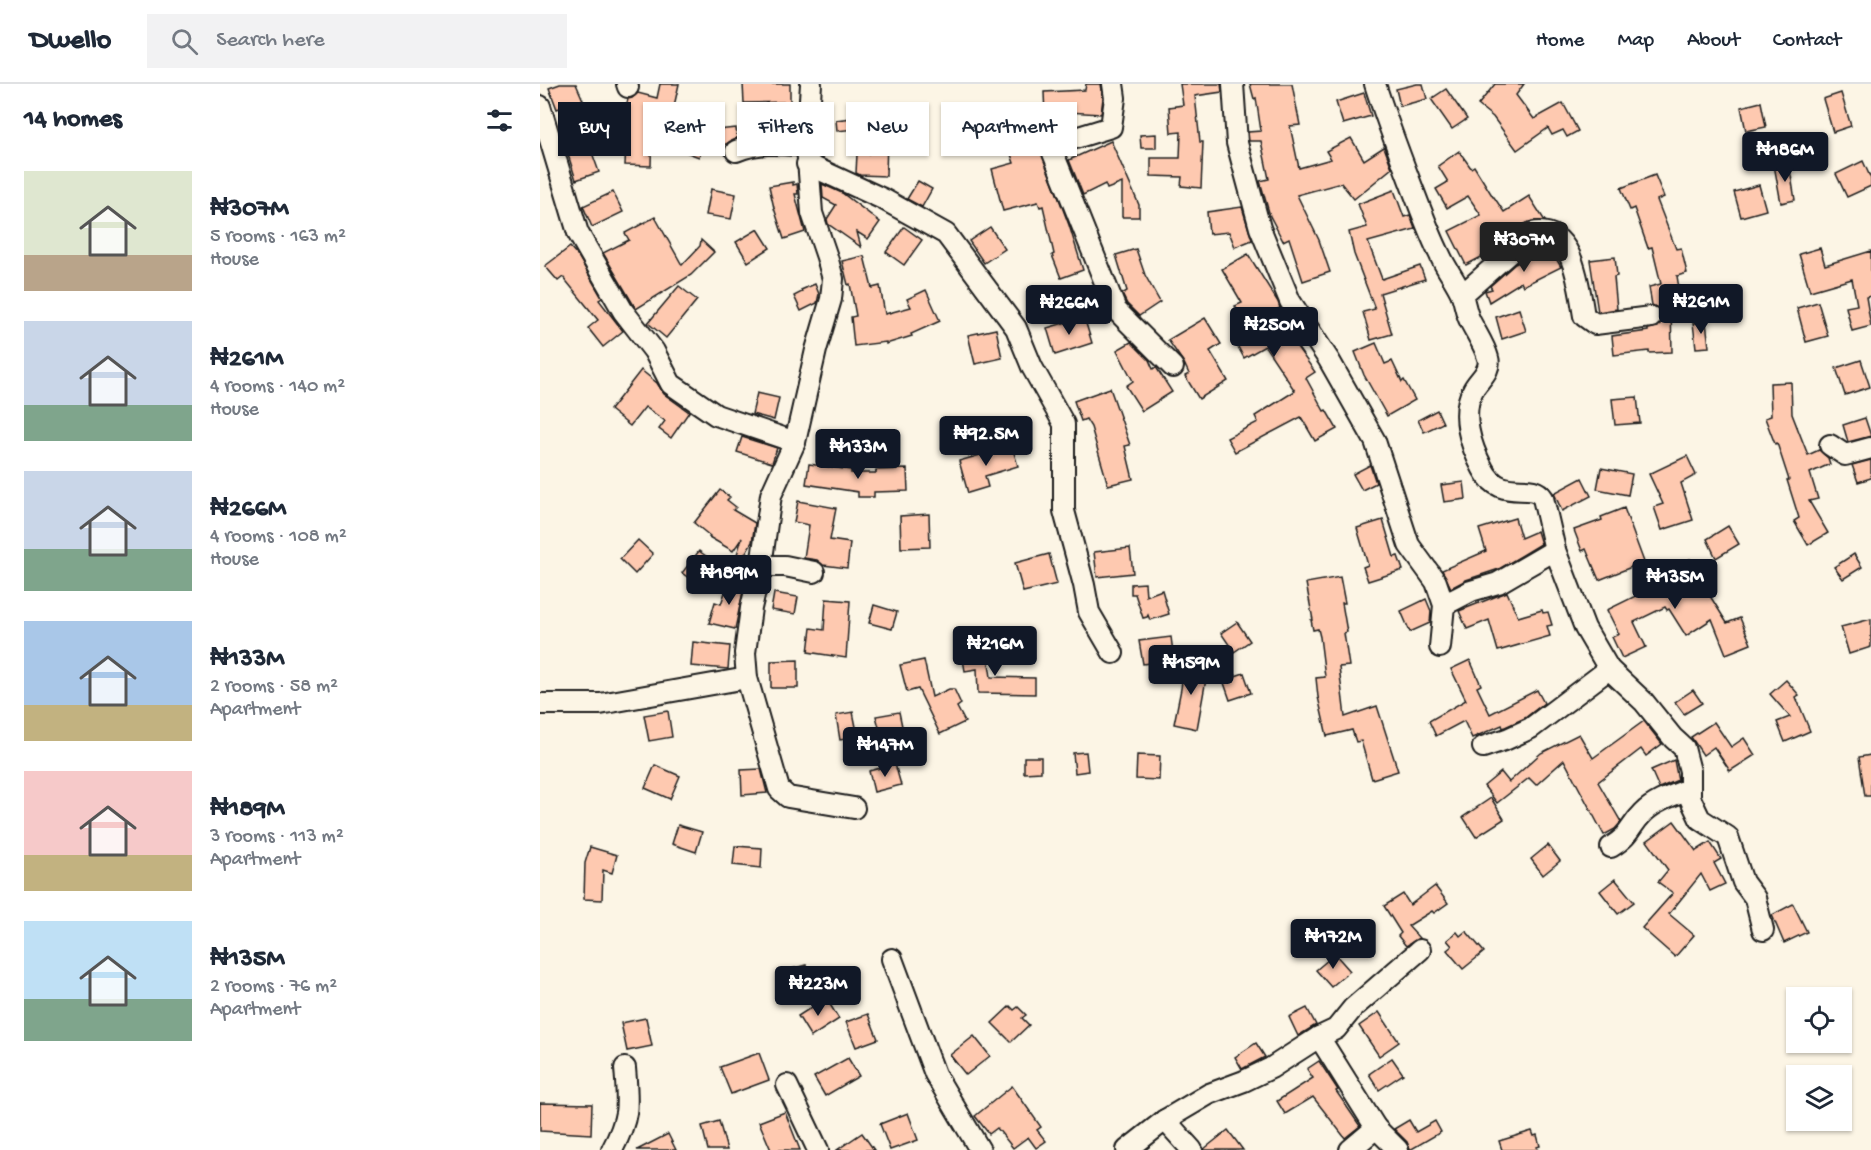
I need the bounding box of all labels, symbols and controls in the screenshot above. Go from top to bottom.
search box [147,14,567,68]
text: Dwello [30,25,111,58]
icon: search [168,25,201,58]
text: Search here [216,28,325,54]
text: Home [1536,29,1584,54]
text: Map [1617,29,1654,54]
text: About [1687,29,1740,54]
text: Contact [1773,29,1841,54]
chip: Buy [558,102,631,156]
chip: Rent [643,102,725,156]
chip: Filters [737,102,834,156]
chip: New [846,102,929,156]
chip: Apartment [941,102,1077,156]
icon: filters [483,104,516,137]
text: 14 homes [24,105,122,136]
pin: ₦186M [1743,132,1827,183]
text: ₦186M [1756,140,1814,163]
icon: home [72,195,144,267]
text: ₦307M [210,195,289,226]
pin: ₦307M [1482,222,1566,273]
text: 5 rooms · 163 m² [210,226,346,249]
text: ₦307M [1494,230,1554,253]
text: House [210,249,259,272]
pin: ₦261M [1659,284,1743,335]
pin: ₦266M [1027,285,1111,336]
text: ₦261M [1673,292,1729,315]
text: ₦266M [1040,293,1098,316]
pin: ₦250M [1232,307,1316,358]
text: ₦250M [1244,315,1304,338]
icon: home [72,345,144,417]
text: ₦261M [210,345,283,376]
text: 4 rooms · 140 m² [210,376,345,399]
text: House [210,399,259,422]
pin: ₦92.5M [937,416,1035,467]
text: ₦92.5M [954,424,1018,447]
pin: ₦133M [816,429,900,480]
text: ₦133M [829,437,887,460]
icon: home [72,495,144,567]
text: ₦266M [210,495,286,526]
text: 4 rooms · 108 m² [210,526,347,549]
text: House [210,549,259,572]
pin: ₦189M [687,555,771,606]
pin: ₦135M [1633,559,1717,610]
text: ₦189M [700,563,758,586]
text: ₦135M [1646,567,1704,590]
pin: ₦216M [953,626,1037,677]
text: ₦216M [967,634,1023,657]
icon: home [72,645,144,717]
text: ₦133M [210,645,284,676]
pin: ₦159M [1149,645,1233,696]
text: ₦159M [1163,653,1219,676]
text: 2 rooms · 58 m² [210,676,338,699]
text: Apartment [210,699,300,722]
pin: ₦147M [843,727,927,778]
text: ₦147M [857,735,913,758]
icon: home [72,795,144,867]
text: ₦189M [210,795,285,826]
text: 3 rooms · 113 m² [210,826,344,849]
text: Apartment [210,849,300,872]
pin: ₦172M [1291,919,1375,970]
text: ₦172M [1305,927,1361,950]
icon: home [72,945,144,1017]
text: ₦135M [210,945,284,976]
pin: ₦223M [776,966,860,1017]
text: ₦223M [789,974,847,997]
text: 2 rooms · 76 m² [210,976,337,999]
map controls [1786,987,1852,1131]
button: locate [1786,987,1852,1053]
text: Apartment [210,999,300,1022]
button: layers [1786,1065,1852,1131]

